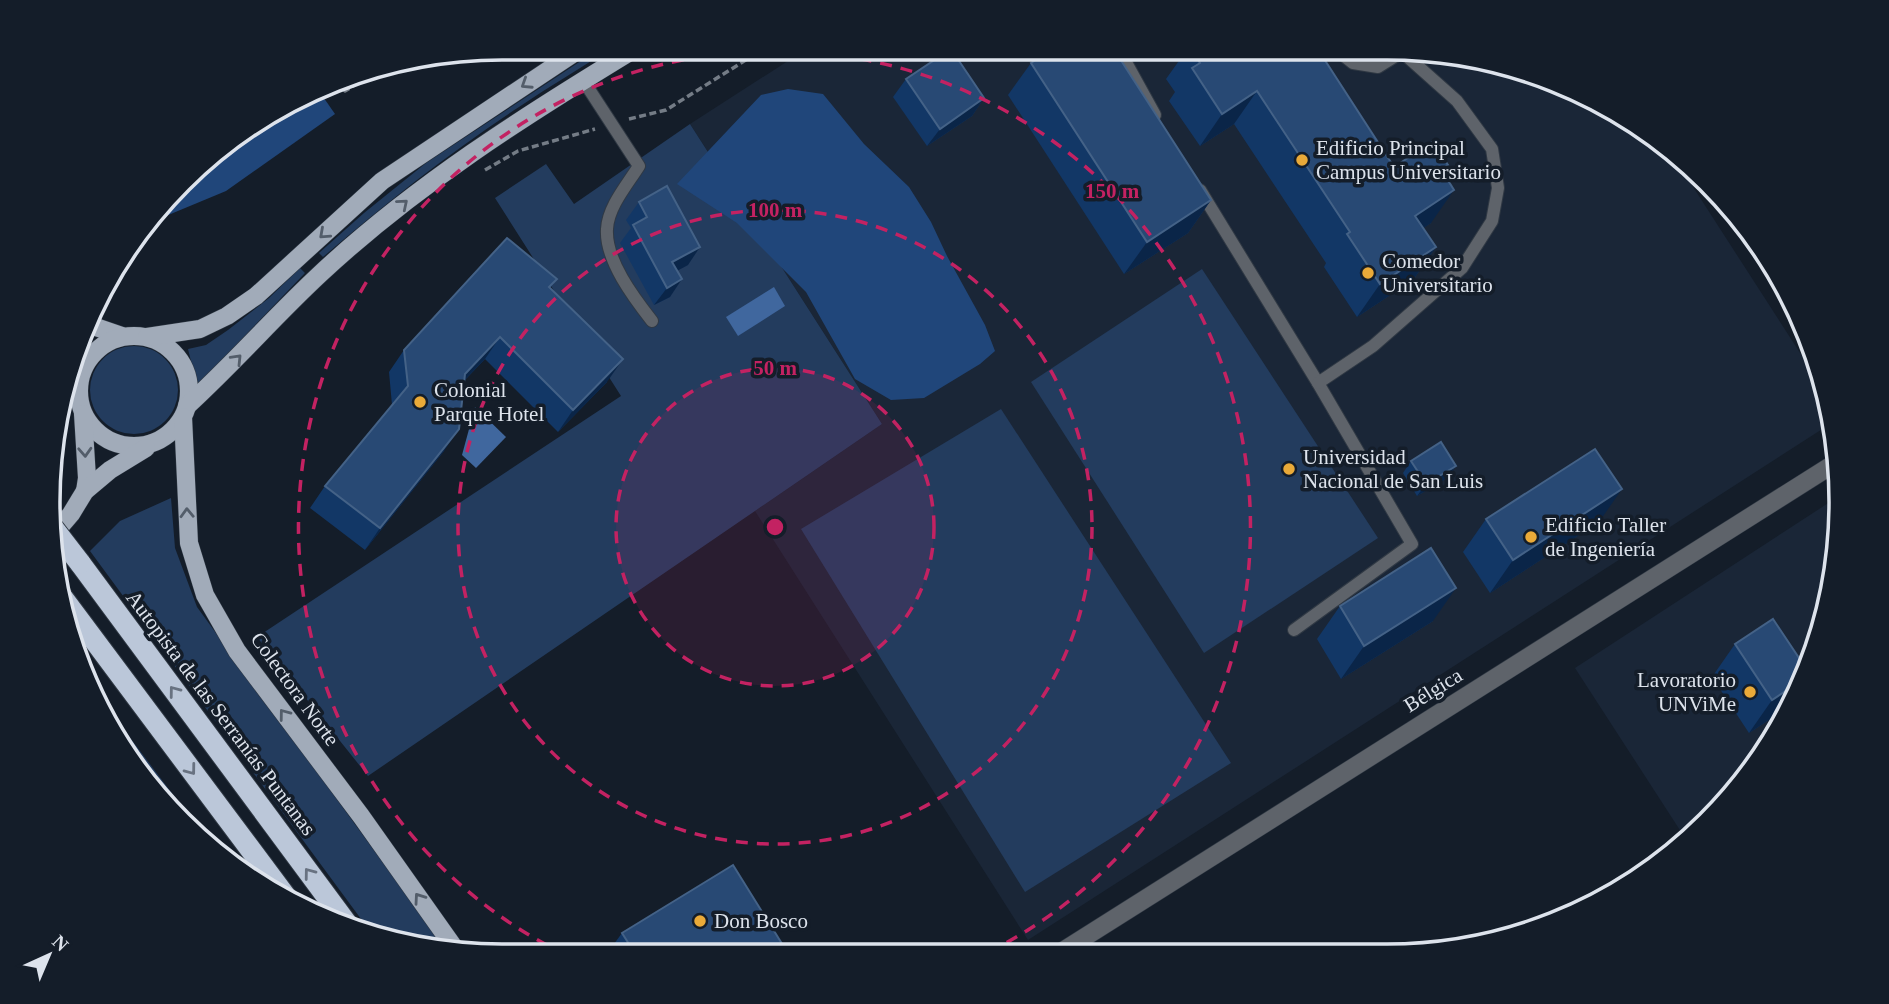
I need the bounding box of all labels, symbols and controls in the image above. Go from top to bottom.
one-way arrow [521,76,534,89]
place label: Edificio Principal Campus Universitario [1316,136,1501,184]
marker: Edificio Principal Campus Universitario [1294,152,1310,168]
text: 150 m [1085,179,1140,203]
text: 100 m [748,198,803,222]
one-way arrow [394,200,407,212]
one-way arrow [319,226,332,238]
place label: Comedor Universitario [1382,249,1493,297]
marker: Comedor Universitario [1360,265,1376,281]
one-way arrow [228,354,241,367]
text: 50 m [753,356,797,380]
place label: Colonial Parque Hotel [434,378,544,426]
marker: Colonial Parque Hotel [412,394,428,410]
place label: Universidad Nacional de San Luis [1303,445,1483,493]
one-way arrow [78,447,93,458]
marker: Universidad Nacional de San Luis [1281,461,1297,477]
one-way arrow [180,508,195,519]
place label: Edificio Taller de Ingeniería [1545,513,1666,561]
centre of rings [763,515,787,539]
marker: Edificio Taller de Ingeniería [1523,529,1539,545]
street label: Autopista de las Serranías Puntanas [121,586,321,840]
street label: Colectora Norte [246,627,344,751]
street label: Bélgica [1399,662,1467,717]
place label: Lavoratorio UNViMe [1637,668,1736,716]
marker: Lavoratorio UNViMe [1742,684,1758,700]
one-way arrow [170,686,182,698]
one-way arrow [280,709,293,722]
one-way arrow [183,762,195,775]
one-way arrow [305,869,317,881]
one-way arrow [415,893,427,906]
place label: Don Bosco [714,909,808,933]
marker: Don Bosco [692,913,708,929]
north arrow [14,920,84,990]
text: N [48,931,73,956]

